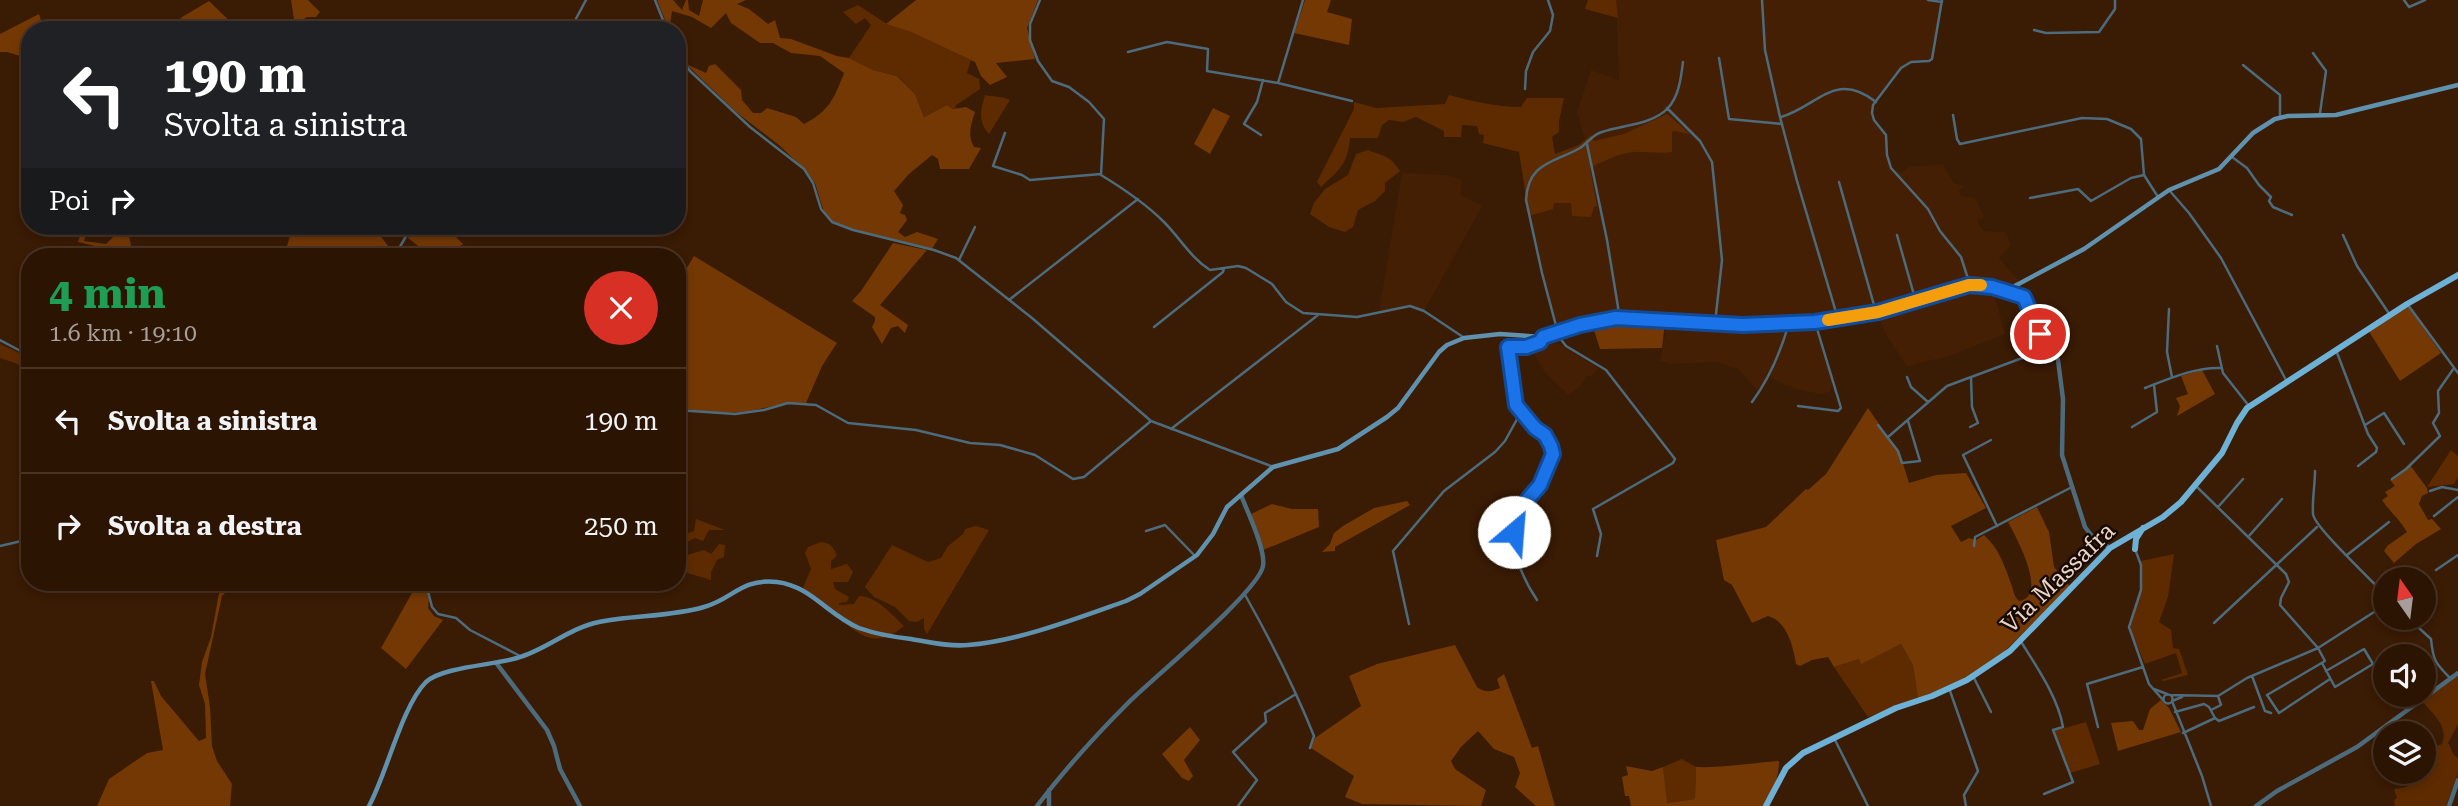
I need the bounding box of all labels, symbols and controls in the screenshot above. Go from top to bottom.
text: 190 m [164,47,306,104]
icon: left [49,49,140,140]
text: Svolta a sinistra [164,106,407,144]
icon: right [103,182,141,220]
text: Poi [49,186,89,216]
text: 4 min [49,269,166,318]
button: close [584,271,658,345]
pin [2010,304,2070,364]
icon: arrive [2021,315,2059,353]
text: 1.6 km · 19:10 [49,320,197,347]
icon: left [49,402,87,440]
text: Svolta a sinistra [108,406,317,436]
text: 190 m [584,406,658,436]
position arrow [1477,495,1551,569]
icon: right [49,507,87,545]
text: Svolta a destra [108,511,302,541]
text: 250 m [584,511,658,541]
street label: Via Massafra [1996,517,2120,639]
north arrow [2373,567,2436,630]
map controls [2373,567,2436,784]
button: sound [2373,644,2436,707]
button: layers [2373,721,2436,784]

